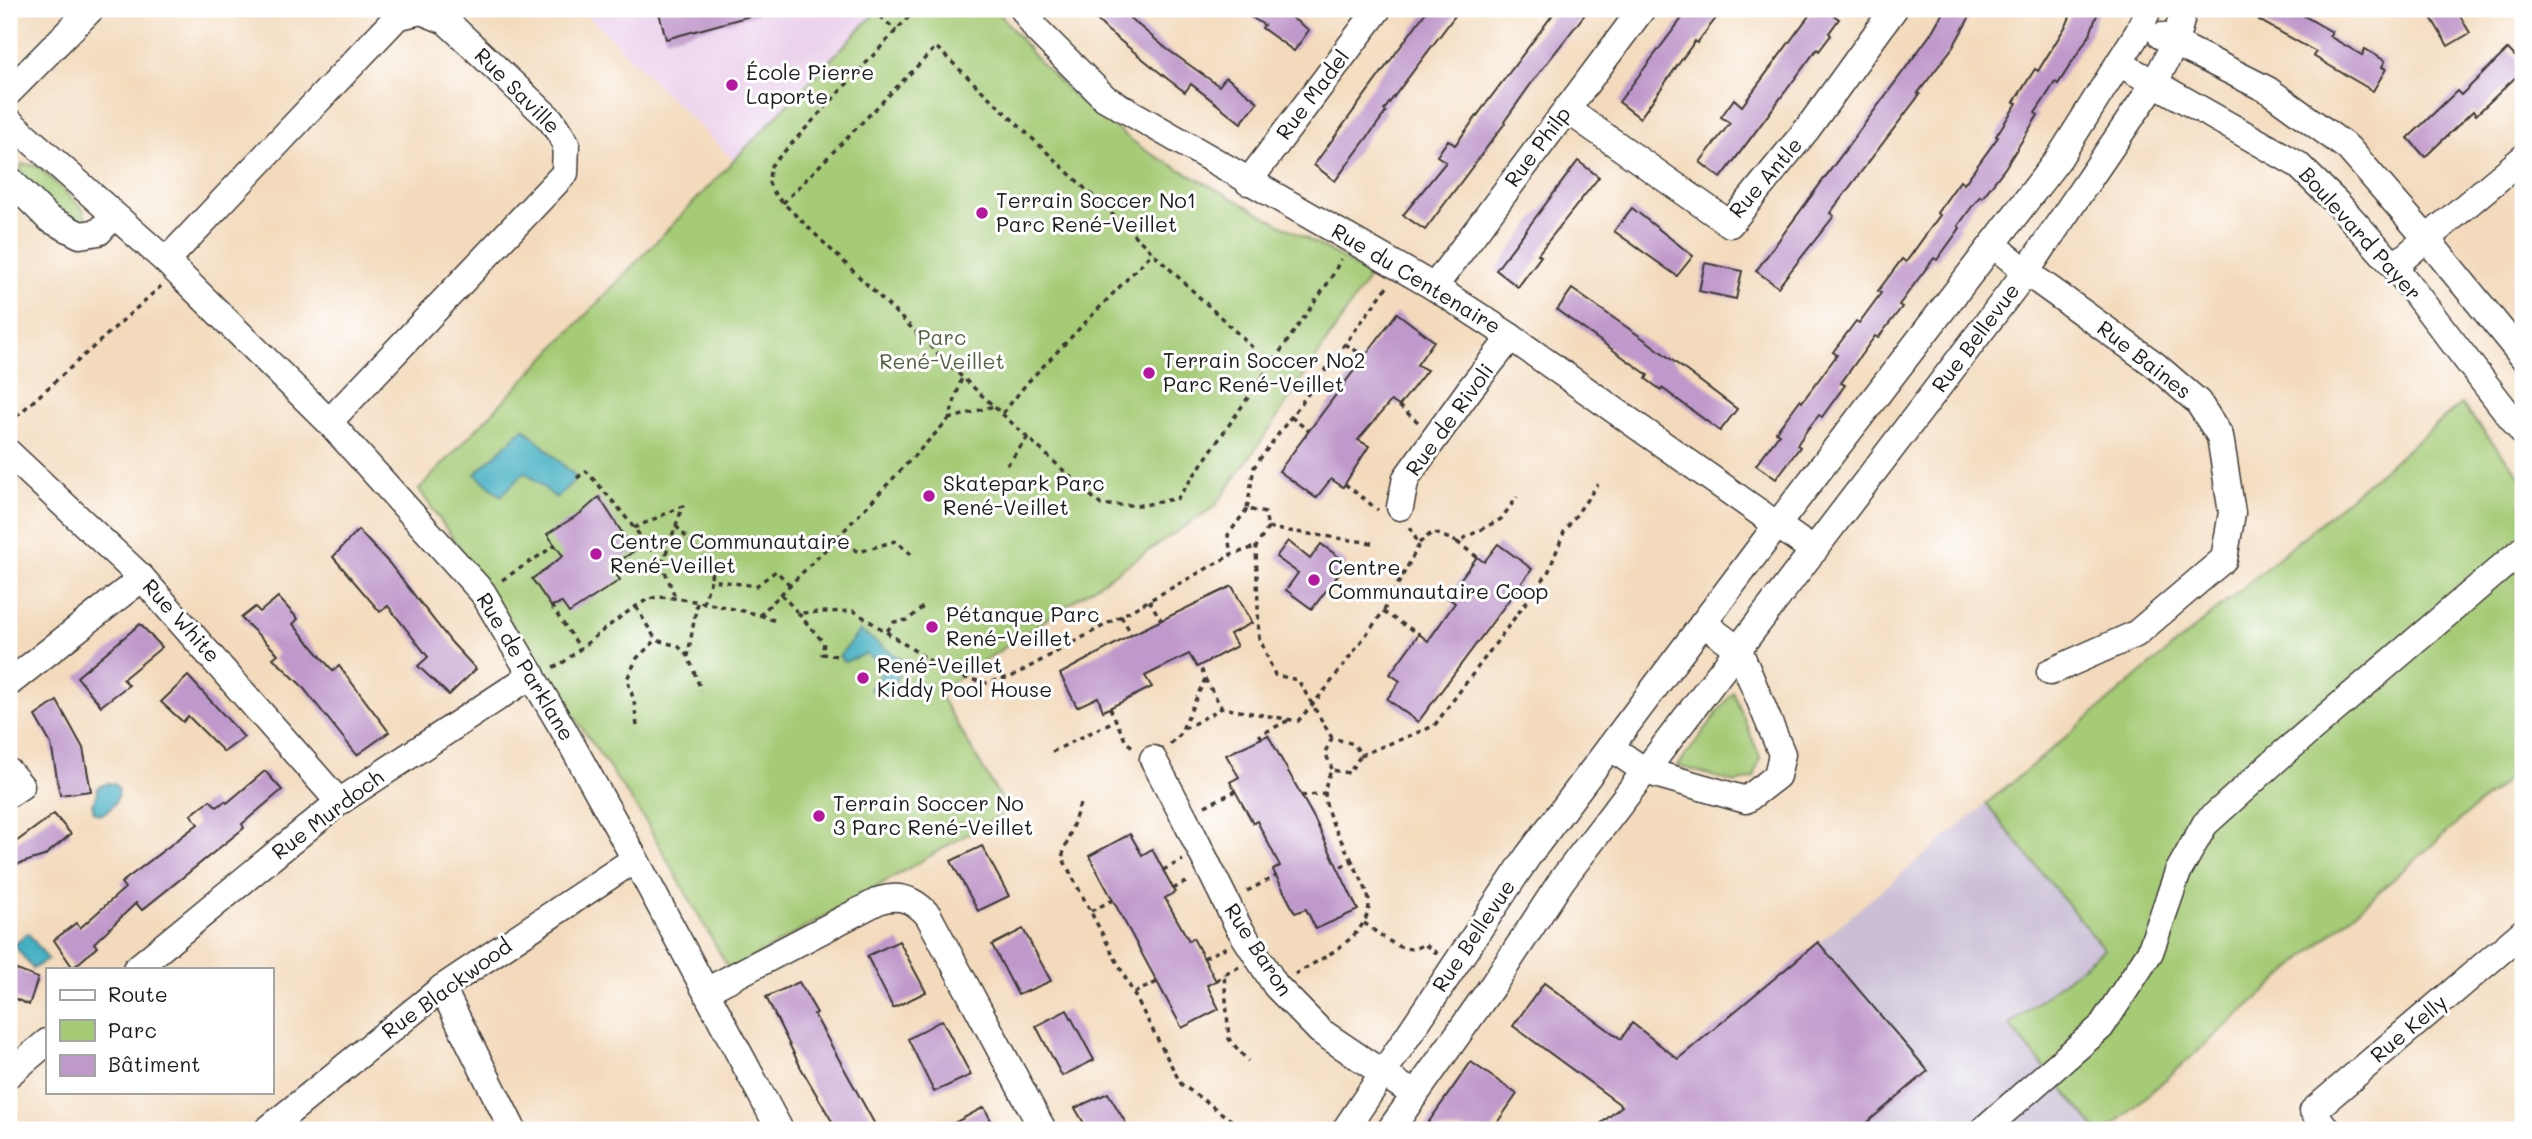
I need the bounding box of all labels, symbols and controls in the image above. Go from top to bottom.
street label: Rue Saville [469,41,567,139]
street label: Rue Madel [1269,44,1355,145]
place label: École Pierre Laporte [746,58,874,109]
marker: École Pierre Laporte [724,77,740,93]
street label: Rue Philp [1498,100,1576,192]
street label: Rue Antle [1722,131,1807,223]
street label: Boulevard Payer [2294,161,2428,305]
place label: Terrain Soccer No1 Parc René-Veillet [996,186,1196,237]
marker: Terrain Soccer No1 Parc René-Veillet [974,205,990,221]
street label: Rue du Centenaire [1327,217,1506,339]
street label: Rue Bellevue [1925,277,2025,397]
street label: Rue Baines [2092,314,2197,404]
park label: Parc René-Veillet [879,323,1005,374]
place label: Terrain Soccer No2 Parc René-Veillet [1163,346,1366,397]
street label: Rue de Rivoli [1399,357,1499,481]
marker: Terrain Soccer No2 Parc René-Veillet [1141,365,1157,381]
place label: Skatepark Parc René-Veillet [943,469,1105,520]
marker: Skatepark Parc René-Veillet [921,488,937,504]
place label: Centre Communautaire René-Veillet [610,527,850,578]
marker: Centre Communautaire René-Veillet [588,546,604,562]
place label: Centre Communautaire Coop [1328,553,1548,604]
street label: Rue White [137,572,227,668]
marker: Centre Communautaire Coop [1306,572,1322,588]
street label: Rue de Parklane [471,587,581,745]
place label: Pétanque Parc René-Veillet [946,600,1099,651]
marker: Pétanque Parc René-Veillet [924,619,940,635]
place label: René-Veillet Kiddy Pool House [877,651,1052,702]
marker: René-Veillet Kiddy Pool House [855,670,871,686]
street label: Rue Murdoch [266,763,388,865]
place label: Terrain Soccer No 3 Parc René-Veillet [833,789,1033,840]
marker: Terrain Soccer No 3 Parc René-Veillet [811,808,827,824]
street label: Rue Bellevue [1425,874,1520,997]
street label: Rue Baron [1219,898,1299,1001]
street label: Rue Blackwood [376,932,516,1044]
legend [46,968,273,1094]
text: Route [108,980,168,1007]
street label: Rue Kelly [2364,988,2452,1068]
text: Parc [108,1016,157,1043]
text: Bâtiment [108,1050,200,1077]

